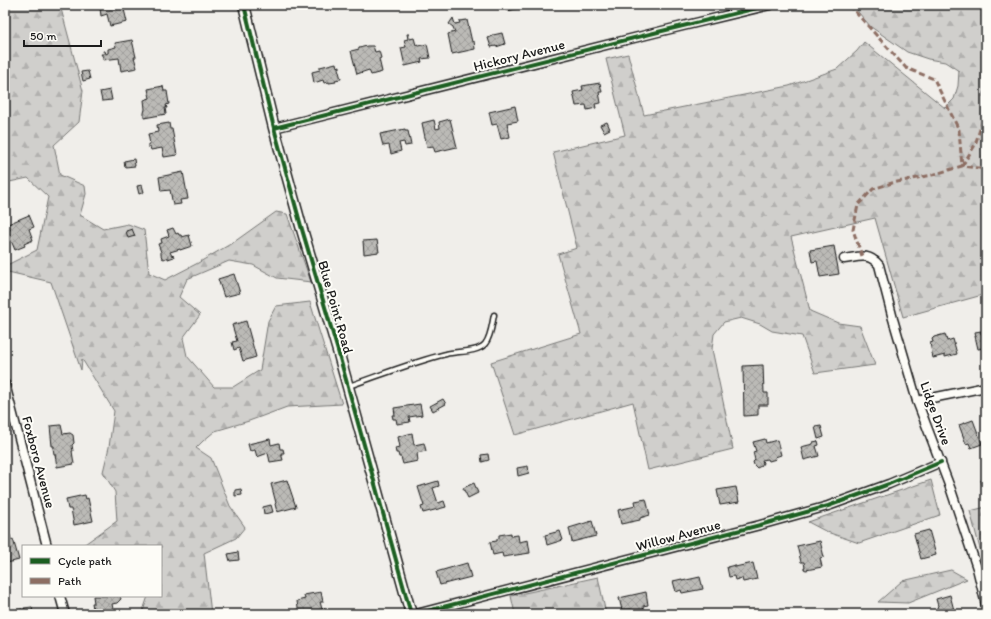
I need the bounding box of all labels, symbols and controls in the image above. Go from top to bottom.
scale bar [24,22,101,48]
text: 50 m [30,29,56,43]
street label: Hickory Avenue [472,36,567,75]
street label: Blue Point Road [314,259,357,356]
street label: Lidge Drive [916,379,955,448]
street label: Foxboro Avenue [18,414,59,510]
street label: Willow Avenue [634,516,723,555]
legend [22,545,162,597]
text: Cycle path [58,554,112,568]
text: Path [58,574,81,588]

